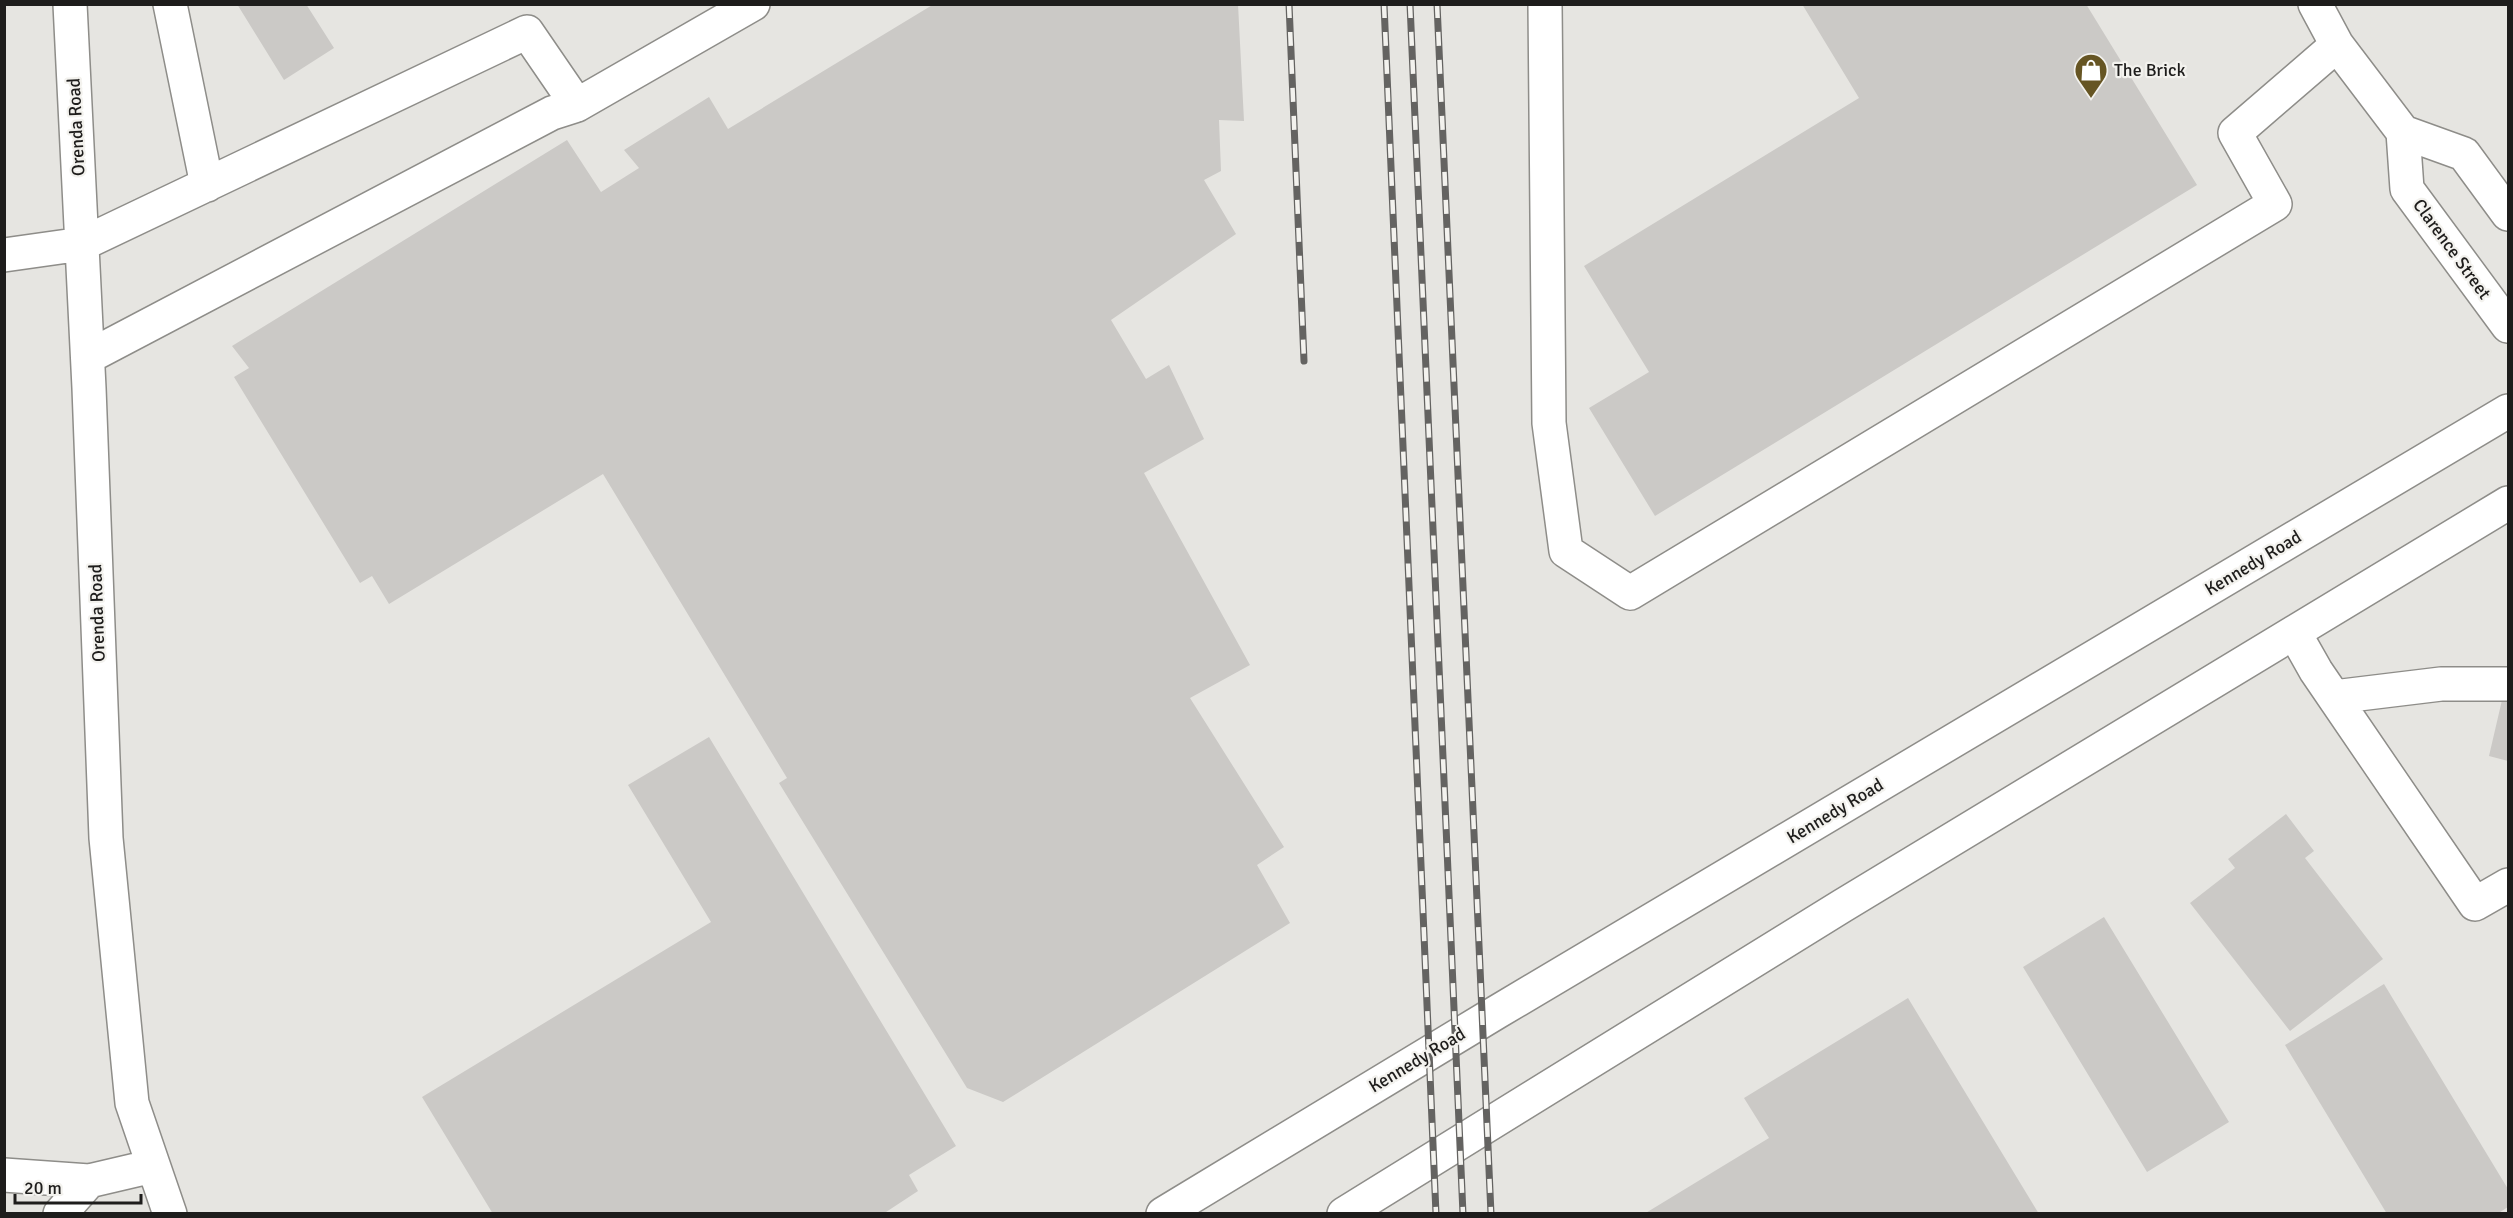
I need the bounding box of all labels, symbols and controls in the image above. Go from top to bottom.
shop icon: The Brick [2073,52,2109,99]
place label: The Brick [2114,59,2186,81]
street label: Orenda Road [62,77,90,177]
street label: Clarence Street [2408,195,2496,303]
street label: Kennedy Road [2201,526,2305,600]
street label: Orenda Road [84,564,110,662]
street label: Kennedy Road [1783,774,1887,848]
street label: Kennedy Road [1365,1023,1469,1097]
scale bar [15,1167,141,1205]
text: 20 m [24,1177,62,1199]

